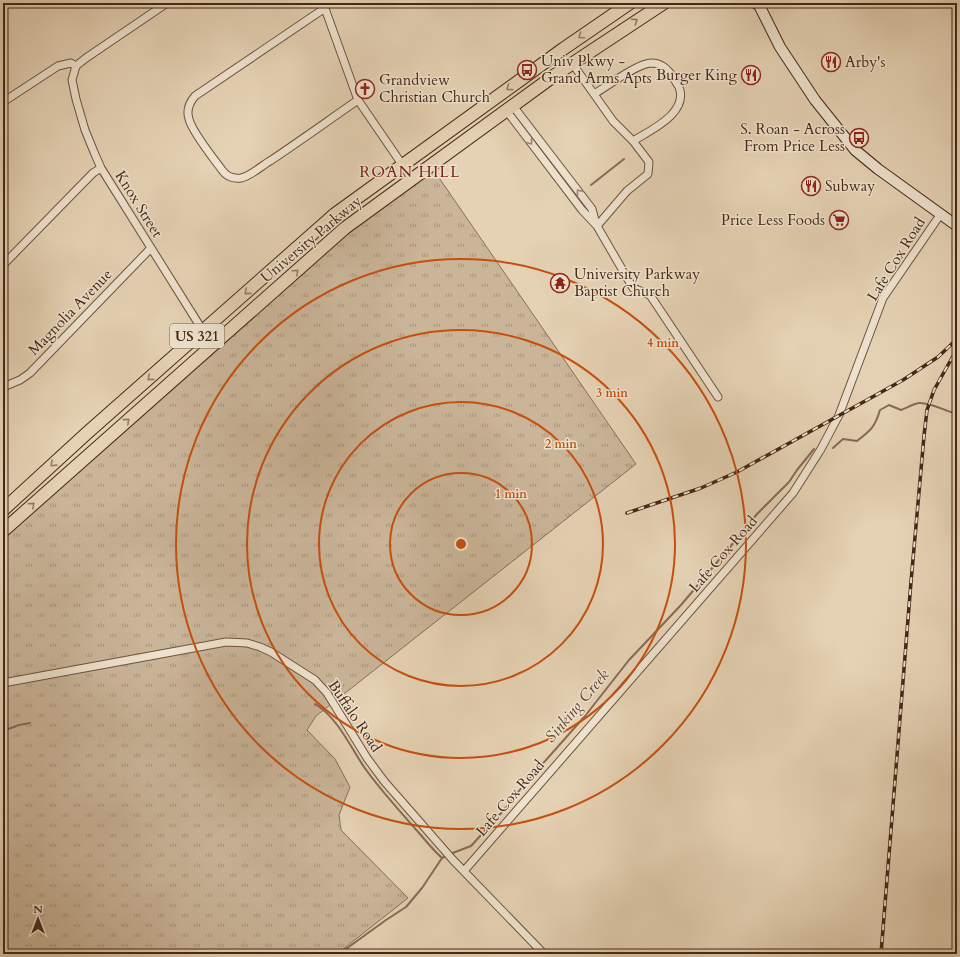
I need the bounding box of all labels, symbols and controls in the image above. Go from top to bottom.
one-way arrow [631,19,638,26]
one-way arrow [579,31,586,38]
place label: Univ Pkwy - Grand Arms Apts [541,51,652,88]
restaurant icon: Arby's [820,51,842,73]
place label: Arby's [845,52,886,72]
bus stop icon: Univ Pkwy - Grand Arms Apts [516,59,538,81]
restaurant icon: Burger King [740,64,762,86]
place label: Burger King [656,65,738,85]
place label: Grandview Christian Church [379,70,491,107]
church icon: Grandview Christian Church [354,78,376,100]
one-way arrow [506,83,513,90]
place label: S. Roan - Across From Price Less [740,119,845,156]
bus stop icon: S. Roan - Across From Price Less [848,127,870,149]
one-way arrow [525,137,532,144]
district label: ROAN HILL [359,161,461,183]
street label: Knox Street [111,167,168,241]
restaurant icon: Subway [800,175,822,197]
place label: Subway [825,176,875,196]
one-way arrow [577,190,584,197]
street label: University Parkway [256,191,366,287]
supermarket icon: Price Less Foods [828,209,850,231]
place label: Price Less Foods [721,210,825,230]
street label: Lafe Cox Road [862,213,930,305]
street label: Magnolia Avenue [24,264,117,360]
place label: University Parkway Baptist Church [574,264,700,301]
one-way arrow [291,269,298,276]
temple icon: University Parkway Baptist Church [549,272,571,294]
one-way arrow [244,287,252,294]
road number: US 321 [170,324,224,348]
text: 4 min [647,335,679,351]
one-way arrow [147,373,154,380]
text: 3 min [596,385,628,401]
one-way arrow [122,418,129,425]
text: 2 min [545,436,577,452]
one-way arrow [50,460,58,467]
text: 1 min [495,486,527,502]
one-way arrow [27,502,35,510]
street label: Lafe Cox Road [684,512,762,596]
centre of rings [454,537,468,551]
water label: Sinking Creek [540,664,614,747]
street label: Buffalo Road [324,676,386,756]
street label: Lafe Cox Road [471,756,549,840]
north arrow [18,899,58,939]
text: N [33,902,43,917]

